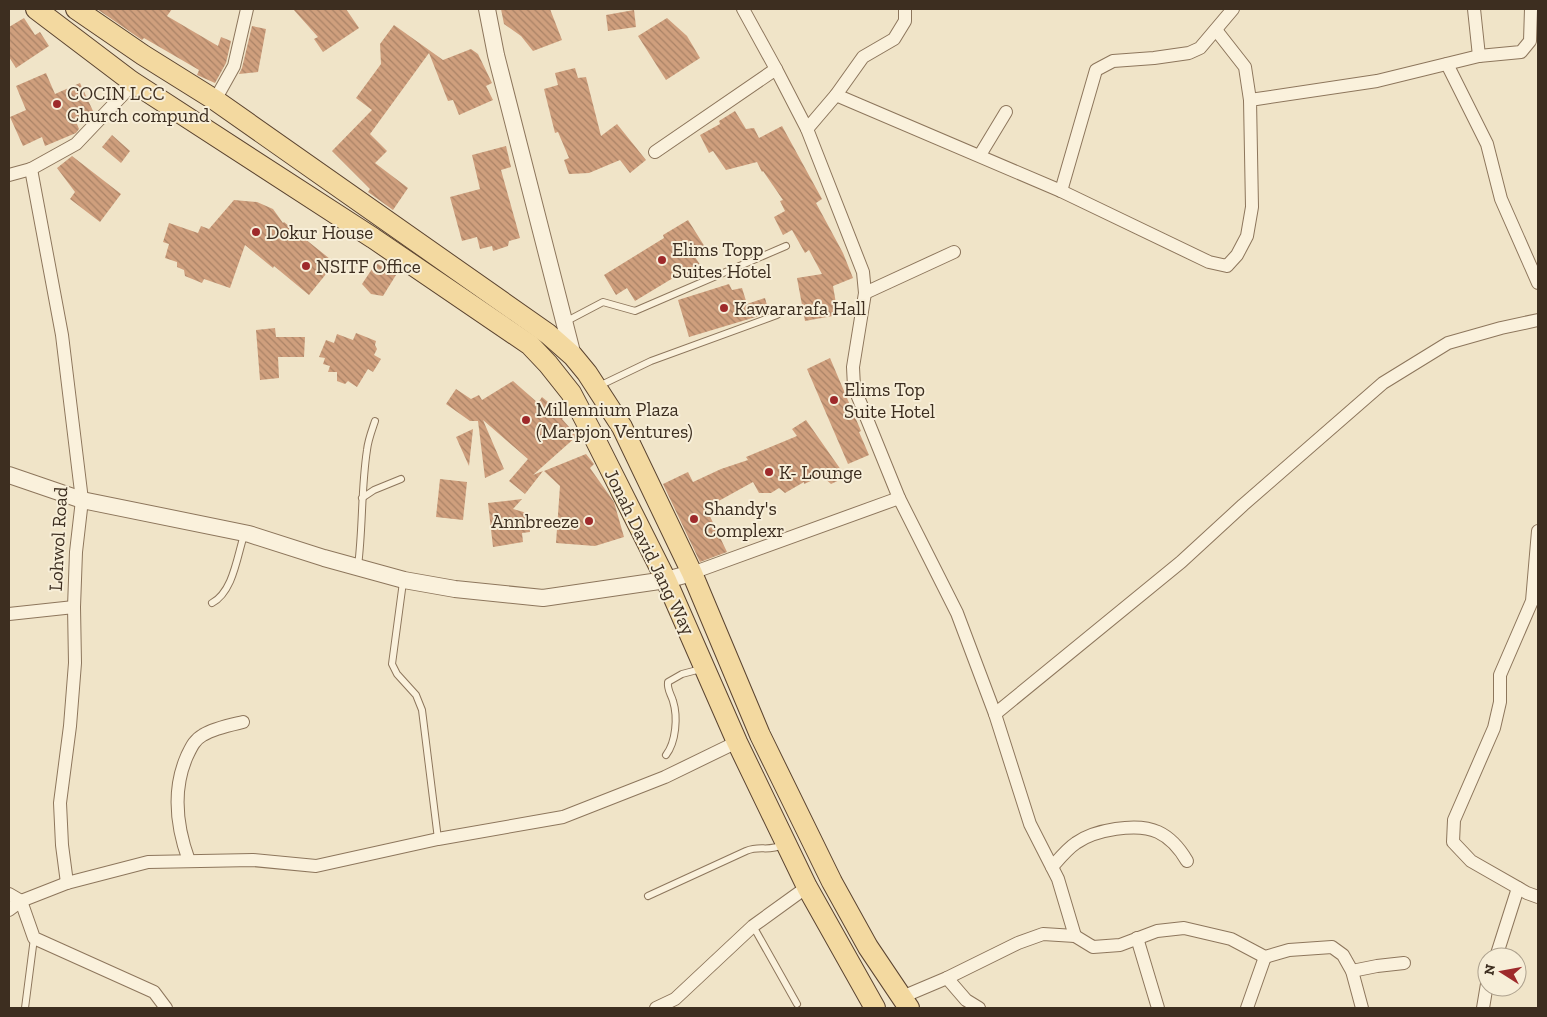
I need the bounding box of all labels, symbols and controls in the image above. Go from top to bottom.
place label: COCIN LCC Church compund [67,82,210,127]
marker: COCIN LCC Church compund [51,98,63,110]
place label: Dokur House [266,221,373,244]
marker: Dokur House [250,226,262,238]
place label: Elims Topp Suites Hotel [672,238,771,283]
marker: Elims Topp Suites Hotel [656,254,668,266]
place label: NSITF Office [316,255,421,278]
marker: NSITF Office [300,260,312,272]
place label: Kawararafa Hall [734,297,866,320]
marker: Kawararafa Hall [718,302,730,314]
place label: Elims Top Suite Hotel [844,378,935,423]
marker: Elims Top Suite Hotel [828,394,840,406]
place label: Millennium Plaza (Marpjon Ventures) [536,398,693,443]
marker: Millennium Plaza (Marpjon Ventures) [520,414,532,426]
place label: K- Lounge [779,461,862,484]
street label: Jonah David Jang Way [600,465,700,639]
marker: K- Lounge [763,466,775,478]
street label: Lohwol Road [44,486,72,592]
place label: Shandy's Complexr [704,497,784,542]
place label: Annbreeze [491,510,579,533]
marker: Shandy's Complexr [688,513,700,525]
marker: Annbreeze [583,515,595,527]
north arrow [1477,947,1527,997]
text: N [1480,962,1499,976]

